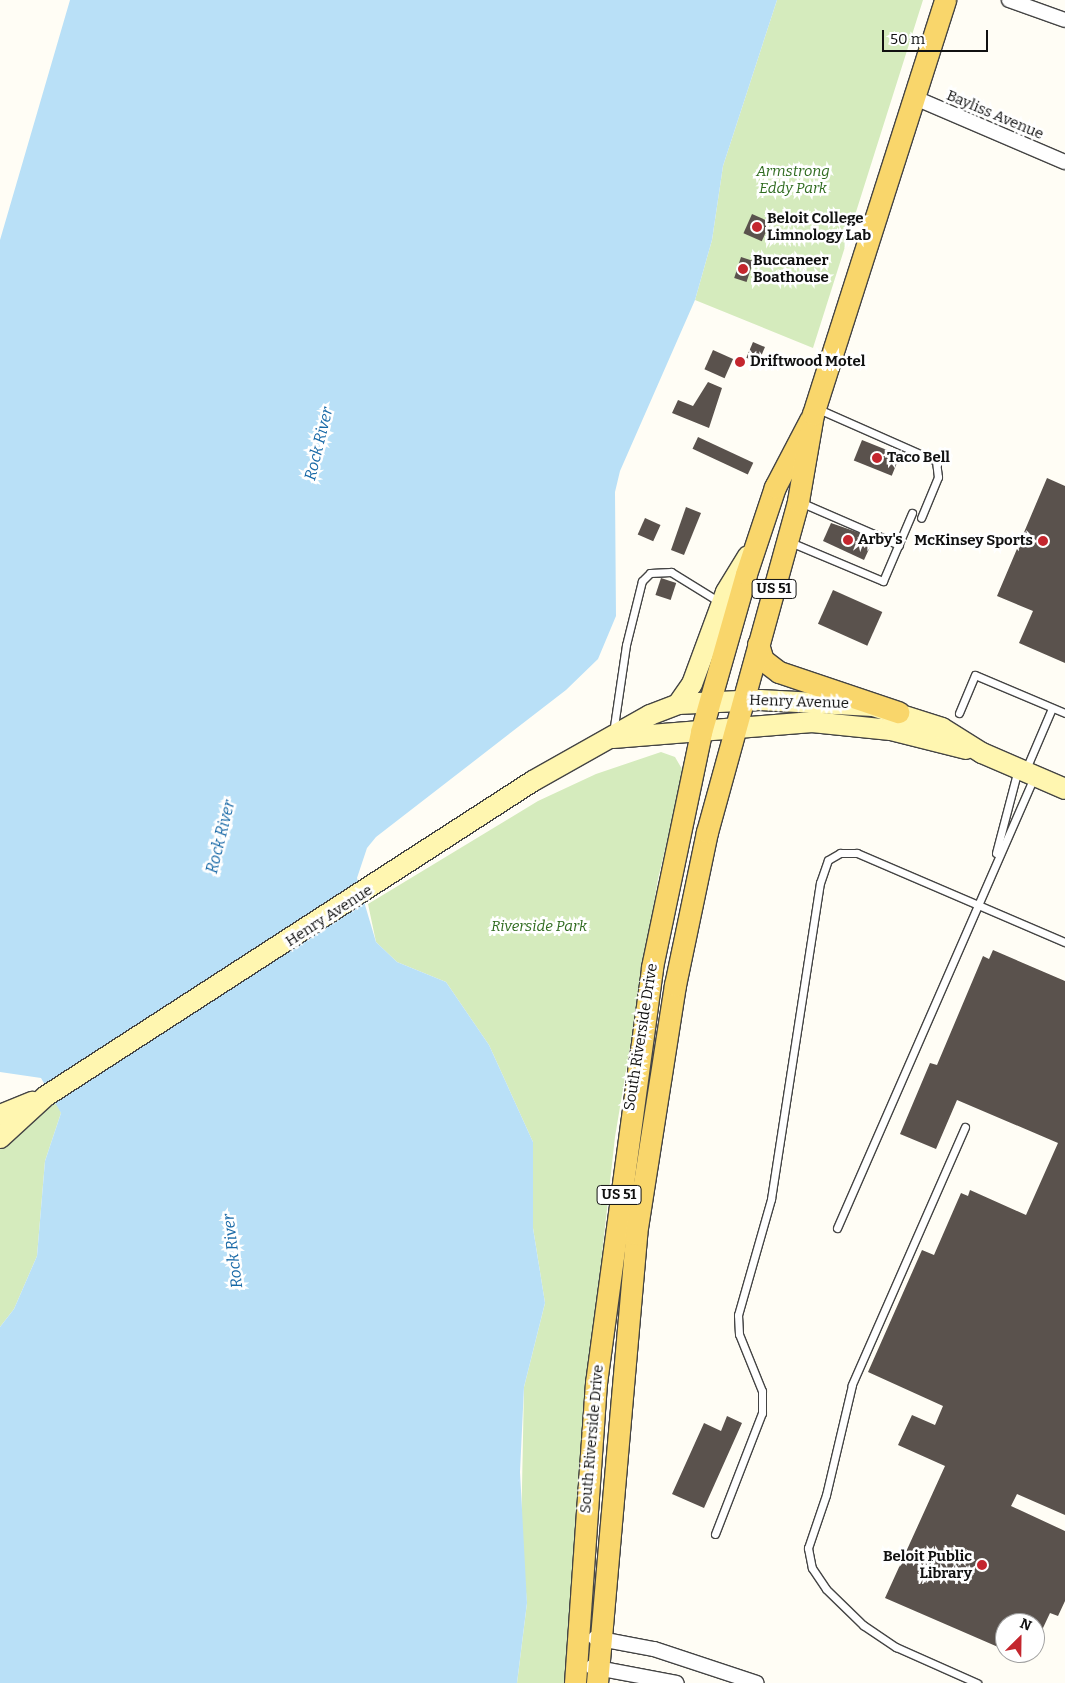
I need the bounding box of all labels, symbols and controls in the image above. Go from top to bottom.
scale bar [885,20,991,52]
text: 50 m [890,30,925,48]
street label: Bayliss Avenue [944,86,1046,144]
park label: Armstrong Eddy Park [756,162,830,197]
place label: Beloit College Limnology Lab [767,209,871,244]
marker: Beloit College Limnology Lab [751,221,763,233]
place label: Buccaneer Boathouse [753,251,829,286]
marker: Buccaneer Boathouse [737,263,749,275]
place label: Driftwood Motel [750,353,865,371]
marker: Driftwood Motel [734,356,746,368]
water label: Rock River [301,405,337,483]
place label: Taco Bell [887,449,950,467]
marker: Taco Bell [871,452,883,464]
place label: Arby's [858,531,903,549]
place label: McKinsey Sports [914,532,1033,550]
marker: Arby's [842,534,854,546]
marker: McKinsey Sports [1037,535,1049,547]
road number: US 51 [752,578,796,600]
street label: Henry Avenue [749,691,849,713]
water label: Rock River [203,798,239,876]
street label: Henry Avenue [282,881,376,951]
park label: Riverside Park [491,918,587,936]
street label: South Riverside Drive [620,962,662,1112]
road number: US 51 [596,1184,642,1206]
water label: Rock River [219,1213,247,1289]
street label: South Riverside Drive [577,1364,607,1514]
place label: Beloit Public Library [883,1547,972,1582]
marker: Beloit Public Library [976,1559,988,1571]
north arrow [995,1613,1045,1663]
text: N [1017,1615,1034,1635]

